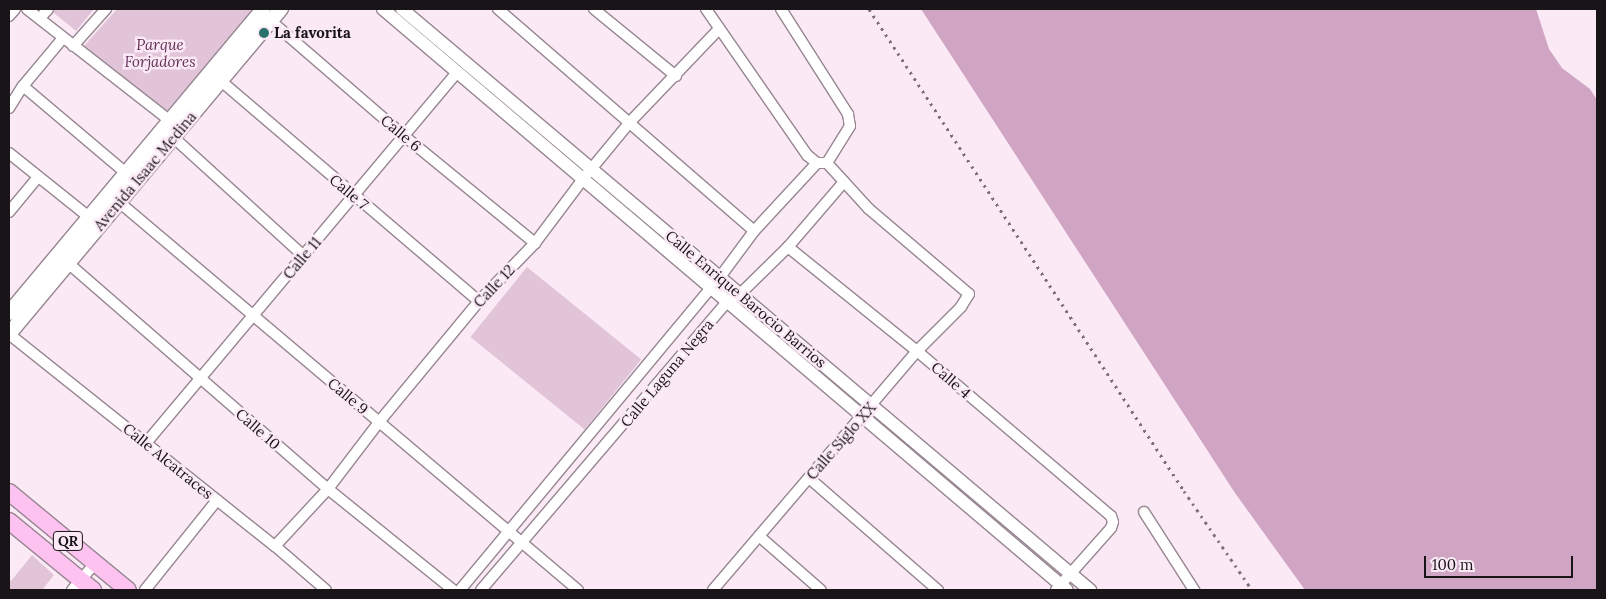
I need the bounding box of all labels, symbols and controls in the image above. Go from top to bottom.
place label: La favorita [274,24,351,42]
marker: La favorita [258,27,270,39]
park label: Parque Forjadores [124,35,196,70]
street label: Avenida Isaac Medina [90,108,200,234]
street label: Calle 6 [377,111,425,155]
street label: Calle 7 [326,171,372,213]
street label: Calle Enrique Barocio Barrios [662,226,830,372]
street label: Calle 11 [279,233,325,283]
street label: Calle 12 [470,261,518,311]
street label: Calle Laguna Negra [617,315,717,431]
street label: Calle 4 [928,358,974,402]
street label: Calle 9 [324,374,372,418]
street label: Calle Siglo XX [803,399,879,483]
street label: Calle 10 [232,405,284,453]
street label: Calle Alcatraces [119,419,217,503]
road number: QR [52,530,84,552]
scale bar [1426,546,1575,578]
text: 100 m [1432,555,1473,574]

